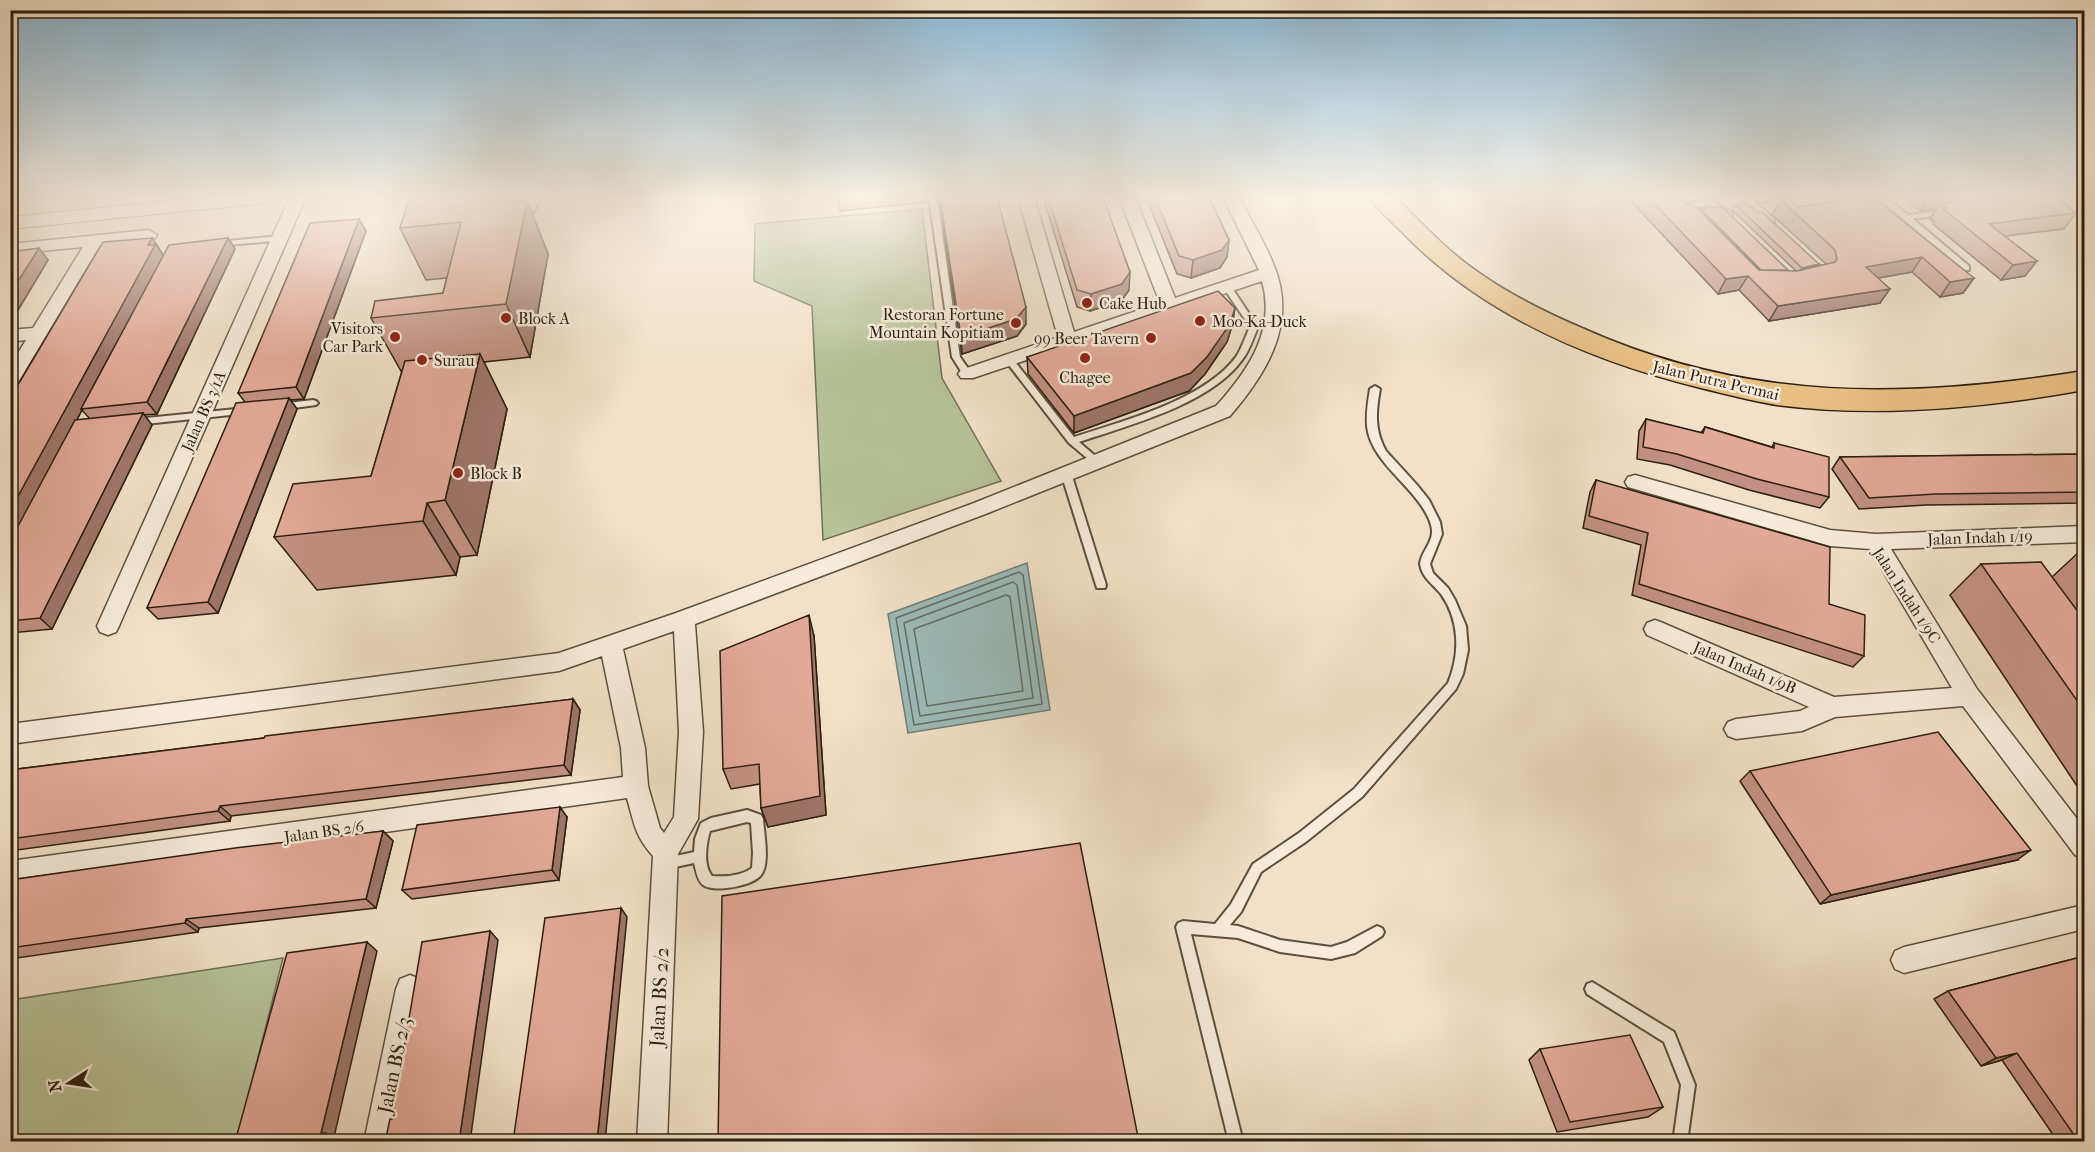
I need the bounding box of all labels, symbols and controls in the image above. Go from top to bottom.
place label: Cake Hub [1099,294,1166,313]
marker: Cake Hub [1080,296,1094,310]
place label: Restoran Fortune Mountain Kopitiam [869,305,1005,342]
place label: Block A [518,309,571,328]
marker: Block A [499,311,513,325]
place label: Moo-Ka-Duck [1212,312,1307,331]
marker: Moo-Ka-Duck [1193,314,1207,328]
marker: Restoran Fortune Mountain Kopitiam [1009,316,1023,330]
place label: Visitors Car Park [323,319,384,356]
place label: 99 Beer Tavern [1034,329,1140,348]
marker: Visitors Car Park [388,330,402,344]
marker: 99 Beer Tavern [1144,331,1158,345]
place label: Surau [434,351,474,370]
marker: Chagee [1078,351,1092,365]
marker: Surau [415,353,429,367]
street label: Jalan Putra Permai [1649,356,1781,404]
street label: Jalan BS 3/1A [176,367,230,456]
place label: Chagee [1059,368,1111,387]
place label: Block B [470,464,522,483]
marker: Block B [451,466,465,480]
street label: Jalan Indah 1/19 [1925,526,2033,549]
street label: Jalan Indah 1/9C [1867,542,1945,647]
street label: Jalan Indah 1/9B [1689,636,1799,698]
street label: Jalan BS 2/6 [281,816,366,847]
street label: Jalan BS 2/2 [645,946,674,1050]
street label: Jalan BS 2/3 [373,1015,416,1117]
north arrow [39,1053,99,1113]
text: N [44,1077,65,1094]

